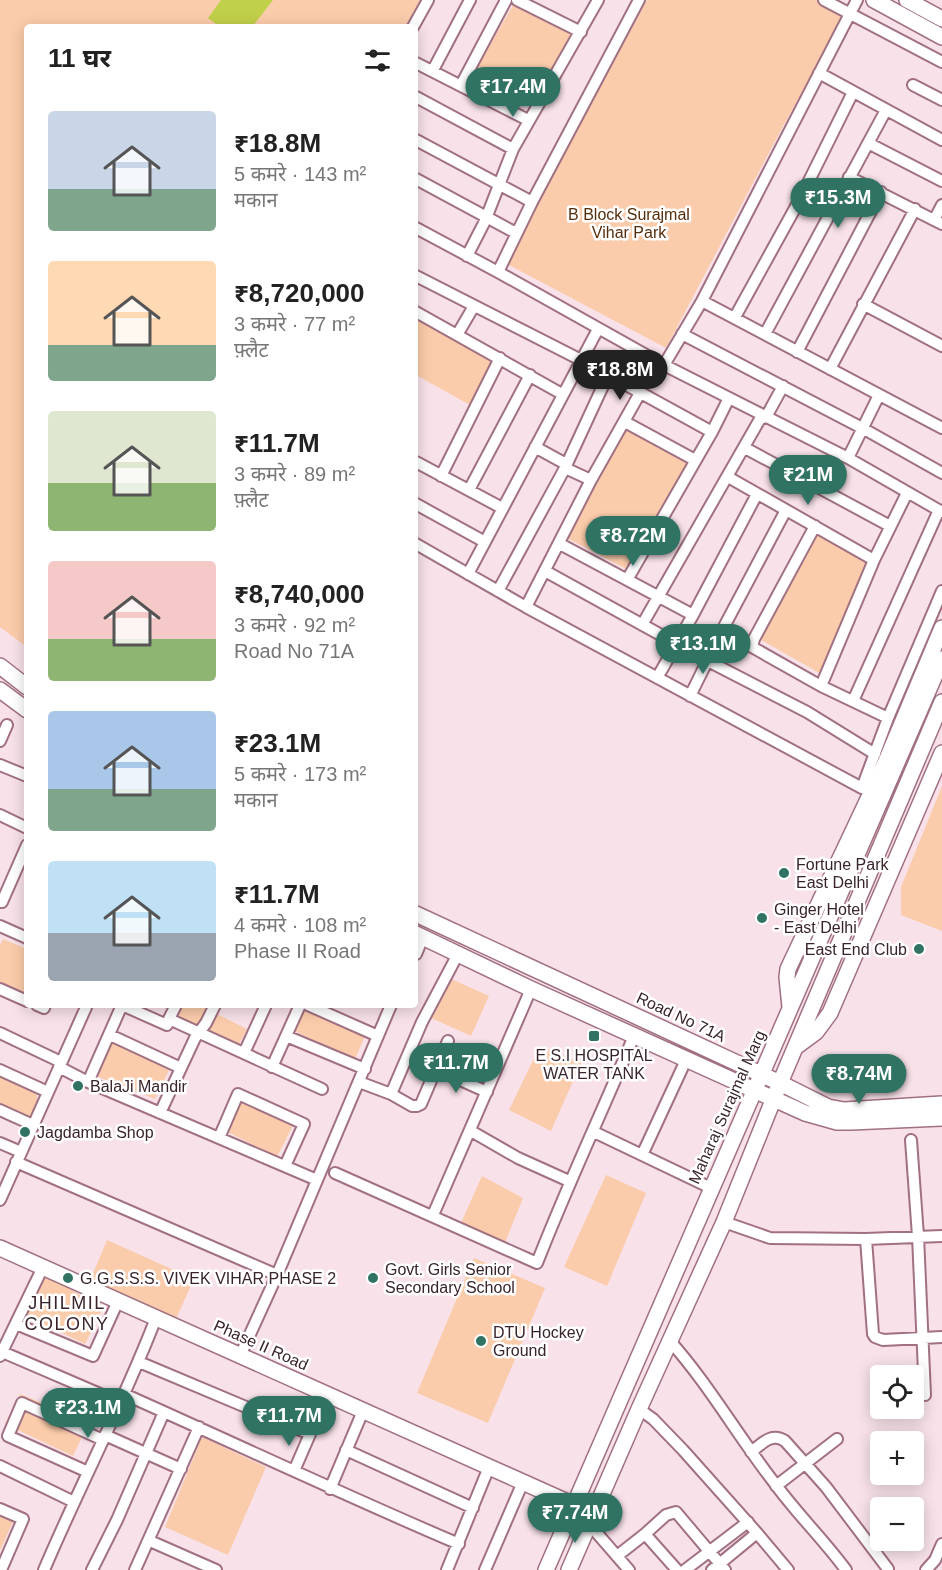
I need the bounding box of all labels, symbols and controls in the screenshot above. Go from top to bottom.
text: 11 घर [48,43,111,73]
icon: filters [361,44,394,77]
pin: ₹17.4M [464,67,562,118]
text: ₹17.4M [479,75,547,97]
text: ₹18.8M [234,128,321,158]
icon: home [96,135,168,207]
text: 5 कमरे · 143 m² [234,163,366,185]
pin: ₹15.3M [789,178,887,229]
text: ₹15.3M [804,186,872,208]
text: मकान [234,189,278,211]
park label: B Block Surajmal Vihar Park [568,206,690,241]
text: ₹8,720,000 [234,278,365,308]
icon: home [96,285,168,357]
text: 3 कमरे · 77 m² [234,313,355,335]
text: फ़्लैट [234,339,269,361]
pin: ₹18.8M [571,350,669,401]
text: ₹18.8M [586,358,654,380]
text: ₹11.7M [234,428,320,458]
icon: home [96,435,168,507]
pin: ₹21M [772,455,844,506]
text: 3 कमरे · 89 m² [234,463,355,485]
text: ₹21M [783,463,833,485]
text: फ़्लैट [234,489,269,511]
pin: ₹8.72M [584,516,682,567]
text: ₹8.72M [599,524,667,546]
text: ₹8,740,000 [234,579,365,609]
icon: home [96,585,168,657]
text: 3 कमरे · 92 m² [234,614,355,636]
pin: ₹13.1M [654,624,752,675]
text: ₹13.1M [669,632,737,654]
text: Road No 71A [234,640,354,662]
text: ₹23.1M [234,728,321,758]
icon: home [96,735,168,807]
text: 5 कमरे · 173 m² [234,763,366,785]
text: मकान [234,789,278,811]
place label: Fortune Park East Delhi [796,856,889,891]
marker: Fortune Park East Delhi [777,866,791,880]
text: ₹11.7M [234,879,320,909]
icon: home [96,885,168,957]
place label: Ginger Hotel - East Delhi [774,901,864,936]
marker: Ginger Hotel - East Delhi [755,911,769,925]
text: 4 कमरे · 108 m² [234,914,366,936]
text: Phase II Road [234,940,361,962]
place label: East End Club [805,941,907,958]
marker: East End Club [912,942,926,956]
street label: Road No 71A [634,989,728,1045]
street label: Maharaj Surajmal Marg [685,1028,769,1186]
marker: E S.I HOSPITAL WATER TANK [587,1029,601,1043]
pin: ₹11.7M [407,1043,505,1094]
place label: E S.I HOSPITAL WATER TANK [535,1047,653,1082]
text: ₹11.7M [423,1051,489,1073]
pin: ₹8.74M [810,1054,908,1105]
text: ₹8.74M [825,1062,893,1084]
place label: BalaJi Mandir [90,1078,188,1095]
marker: BalaJi Mandir [71,1079,85,1093]
place label: Jagdamba Shop [37,1124,154,1141]
marker: Jagdamba Shop [18,1125,32,1139]
place label: Govt. Girls Senior Secondary School [385,1261,515,1296]
place label: G.G.S.S.S. VIVEK VIHAR PHASE 2 [80,1270,336,1287]
marker: G.G.S.S.S. VIVEK VIHAR PHASE 2 [61,1271,75,1285]
marker: Govt. Girls Senior Secondary School [366,1271,380,1285]
district label: JHILMIL COLONY [24,1293,110,1334]
street label: Phase II Road [211,1317,311,1373]
place label: DTU Hockey Ground [493,1324,584,1359]
marker: DTU Hockey Ground [474,1334,488,1348]
map controls [870,1365,924,1551]
button: locate [870,1365,924,1419]
pin: ₹23.1M [39,1388,137,1439]
text: ₹23.1M [54,1396,122,1418]
pin: ₹11.7M [240,1396,338,1447]
text: ₹11.7M [256,1404,322,1426]
button: + [870,1431,924,1485]
pin: ₹7.74M [526,1493,624,1544]
button: − [870,1497,924,1551]
text: ₹7.74M [541,1501,609,1523]

